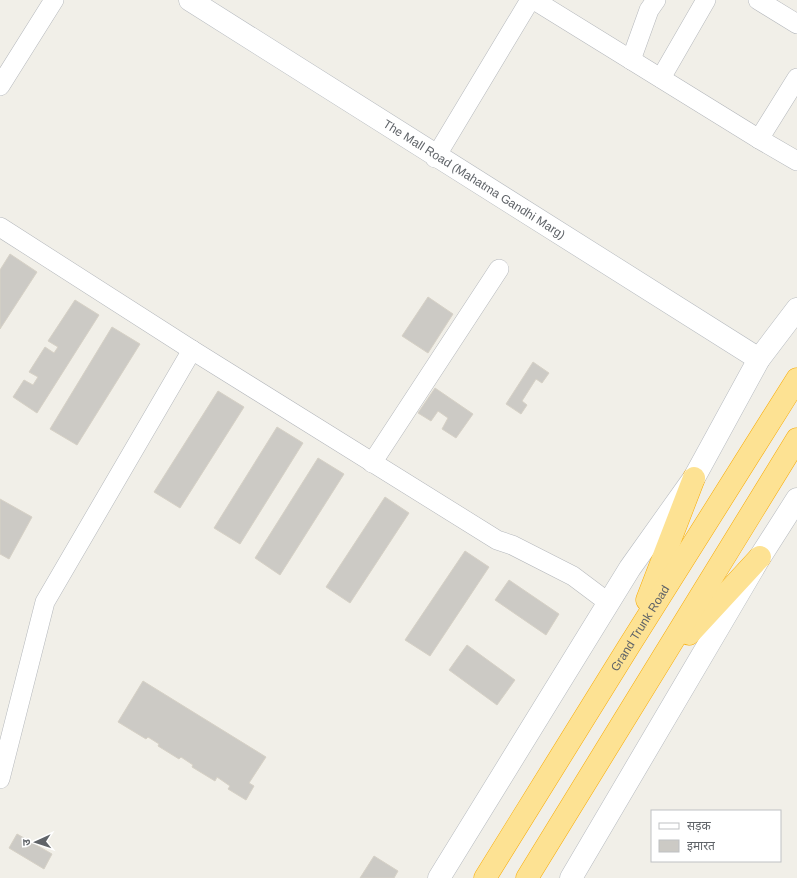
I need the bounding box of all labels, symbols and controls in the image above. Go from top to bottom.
street label: The Mall Road (Mahatma Gandhi Marg) [381,117,568,242]
street label: Grand Trunk Road [608,583,672,674]
legend [651,810,781,862]
text: सड़क [687,819,712,833]
north arrow [16,822,56,862]
text: उ [20,838,32,846]
text: इमारत [687,839,716,853]

